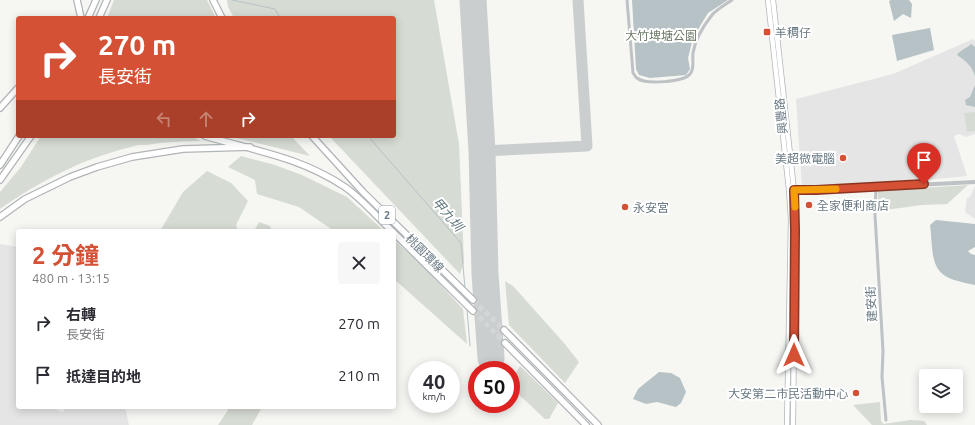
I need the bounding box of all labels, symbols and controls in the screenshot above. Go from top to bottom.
place label: 羊稠仔 [775,26,811,39]
marker: 羊稠仔 [762,27,772,37]
text: 270 m [98,29,176,60]
park label: 大竹埤塘公園 [625,29,697,42]
icon: right [32,32,84,84]
text: 長安街 [98,66,152,86]
street label: 興豐路 [773,97,789,135]
icon: left [153,108,175,130]
icon: ahead [195,108,217,130]
icon: right [237,108,259,130]
pin [907,143,941,184]
icon: arrive [913,149,935,171]
place label: 美超微電腦 [775,152,835,165]
marker: 美超微電腦 [838,153,848,163]
water label: 甲九圳 [430,195,467,235]
place label: 全家便利商店 [817,199,889,212]
marker: 全家便利商店 [804,200,814,210]
place label: 永安宮 [633,201,669,214]
marker: 永安宮 [620,202,630,212]
road number: 2 [379,206,395,224]
street label: 桃園環線 [403,231,447,275]
text: 2 分鐘 [32,242,99,269]
button: close [338,242,380,284]
text: 480 m · 13:15 [32,271,110,285]
street label: 建安街 [864,286,878,322]
text: 右轉 [66,306,96,323]
icon: right [32,312,54,334]
text: 270 m [338,315,380,332]
text: 長安街 [66,327,105,341]
position arrow [773,334,815,376]
speed limit sign: 50 [468,361,520,413]
icon: arrive [32,364,54,386]
text: 210 m [338,367,380,384]
text: 抵達目的地 [66,368,141,385]
map controls [919,369,963,413]
button: layers [919,369,963,413]
text: 40 [423,370,445,393]
place label: 大安第二市民活動中心 [728,387,848,400]
marker: 大安第二市民活動中心 [851,388,861,398]
text: km/h [422,391,446,402]

